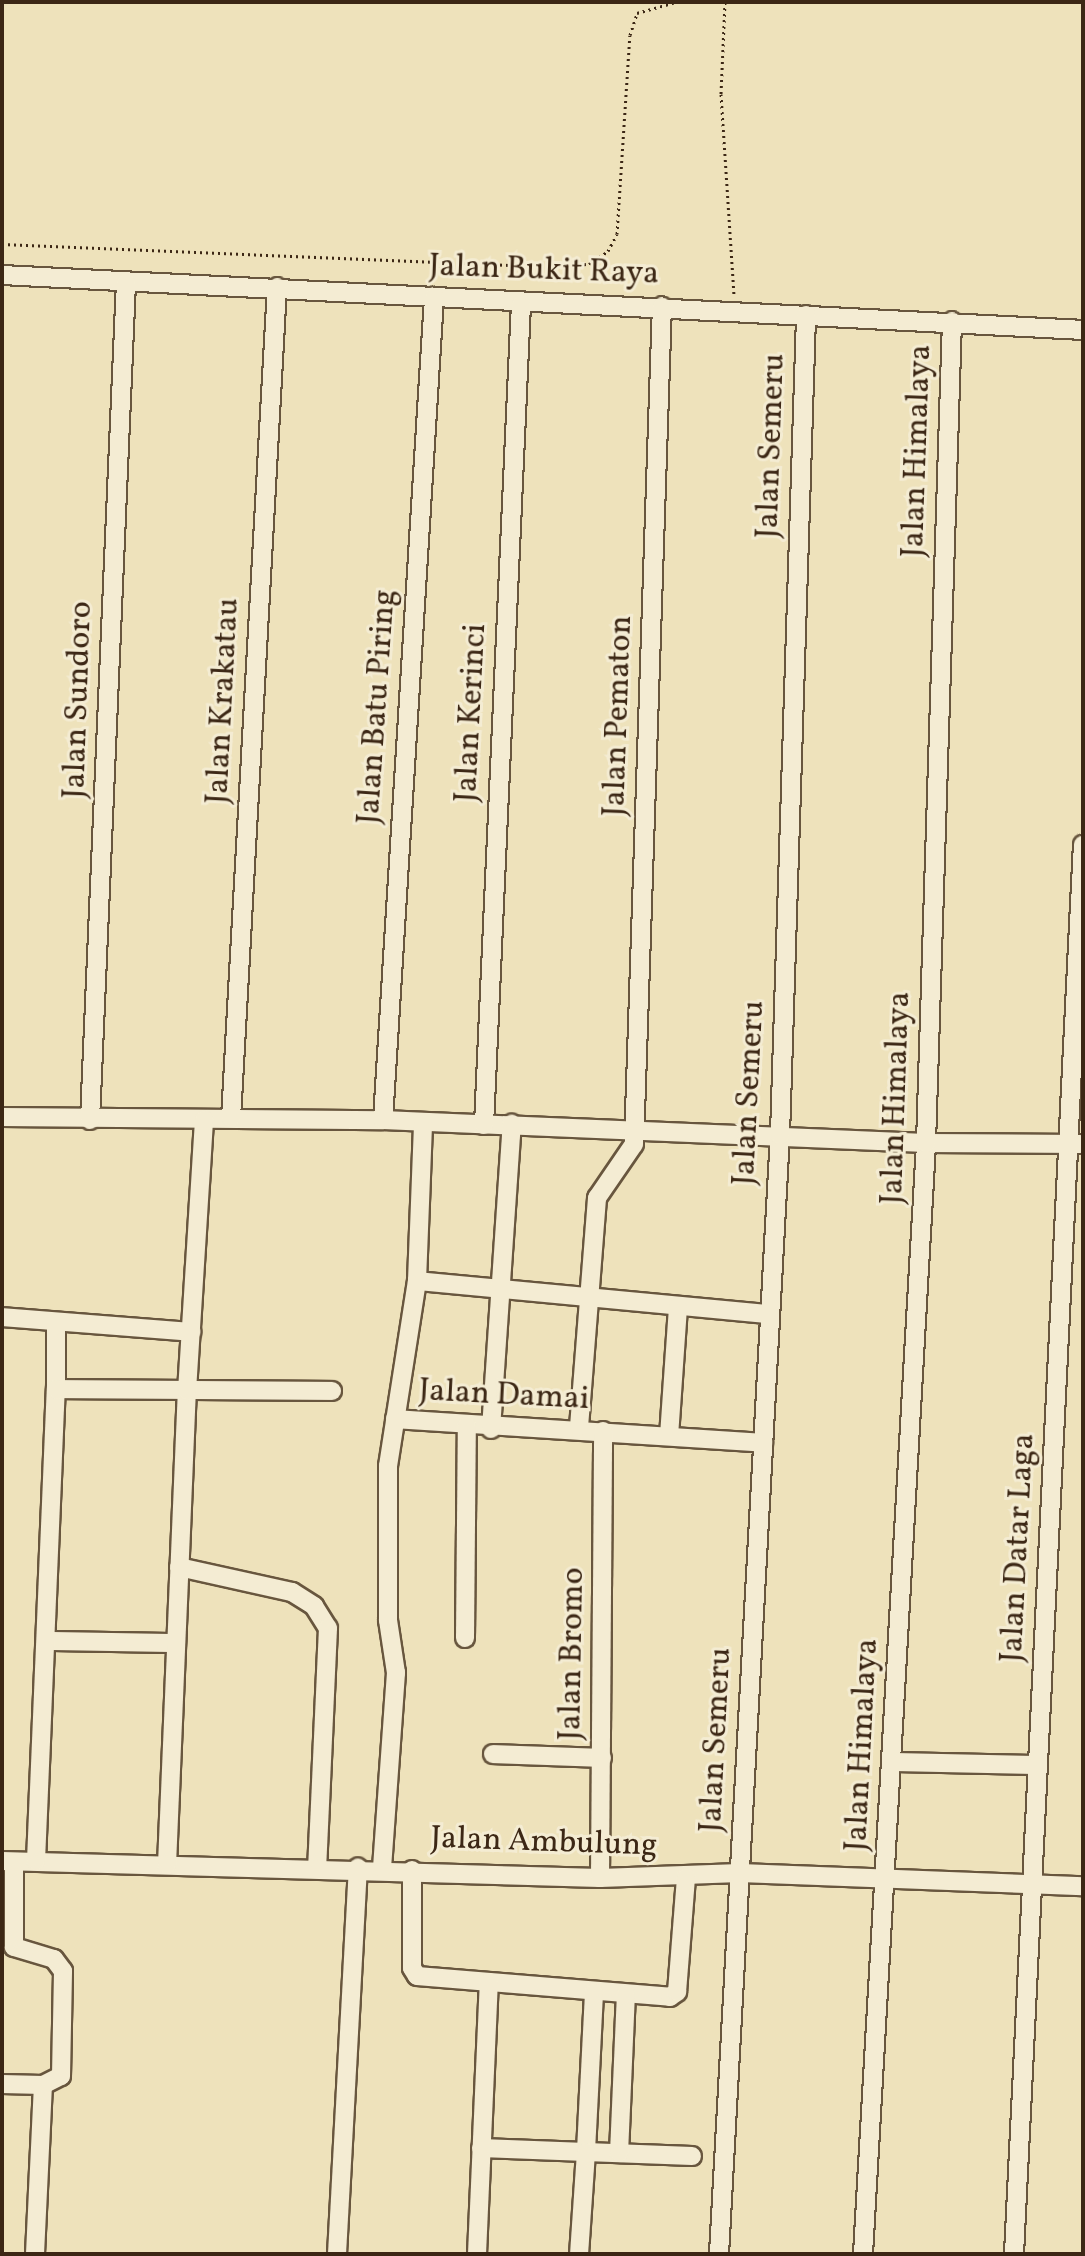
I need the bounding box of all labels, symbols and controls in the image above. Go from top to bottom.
street label: Jalan Bukit Raya [428,248,660,294]
street label: Jalan Himalaya [895,344,941,558]
street label: Jalan Semeru [750,353,794,539]
street label: Jalan Batu Piring [351,588,405,826]
street label: Jalan Krakatau [199,597,249,805]
street label: Jalan Sundoro [56,600,102,800]
street label: Jalan Pematon [596,615,642,817]
street label: Jalan Kerinci [448,623,496,803]
street label: Jalan Himalaya [874,991,920,1205]
street label: Jalan Semeru [726,999,774,1187]
street label: Jalan Damai [418,1372,590,1420]
street label: Jalan Datar Laga [994,1432,1044,1664]
street label: Jalan Bromo [552,1567,594,1741]
street label: Jalan Himalaya [838,1638,888,1852]
street label: Jalan Semeru [693,1646,741,1834]
street label: Jalan Ambulung [430,1820,658,1866]

